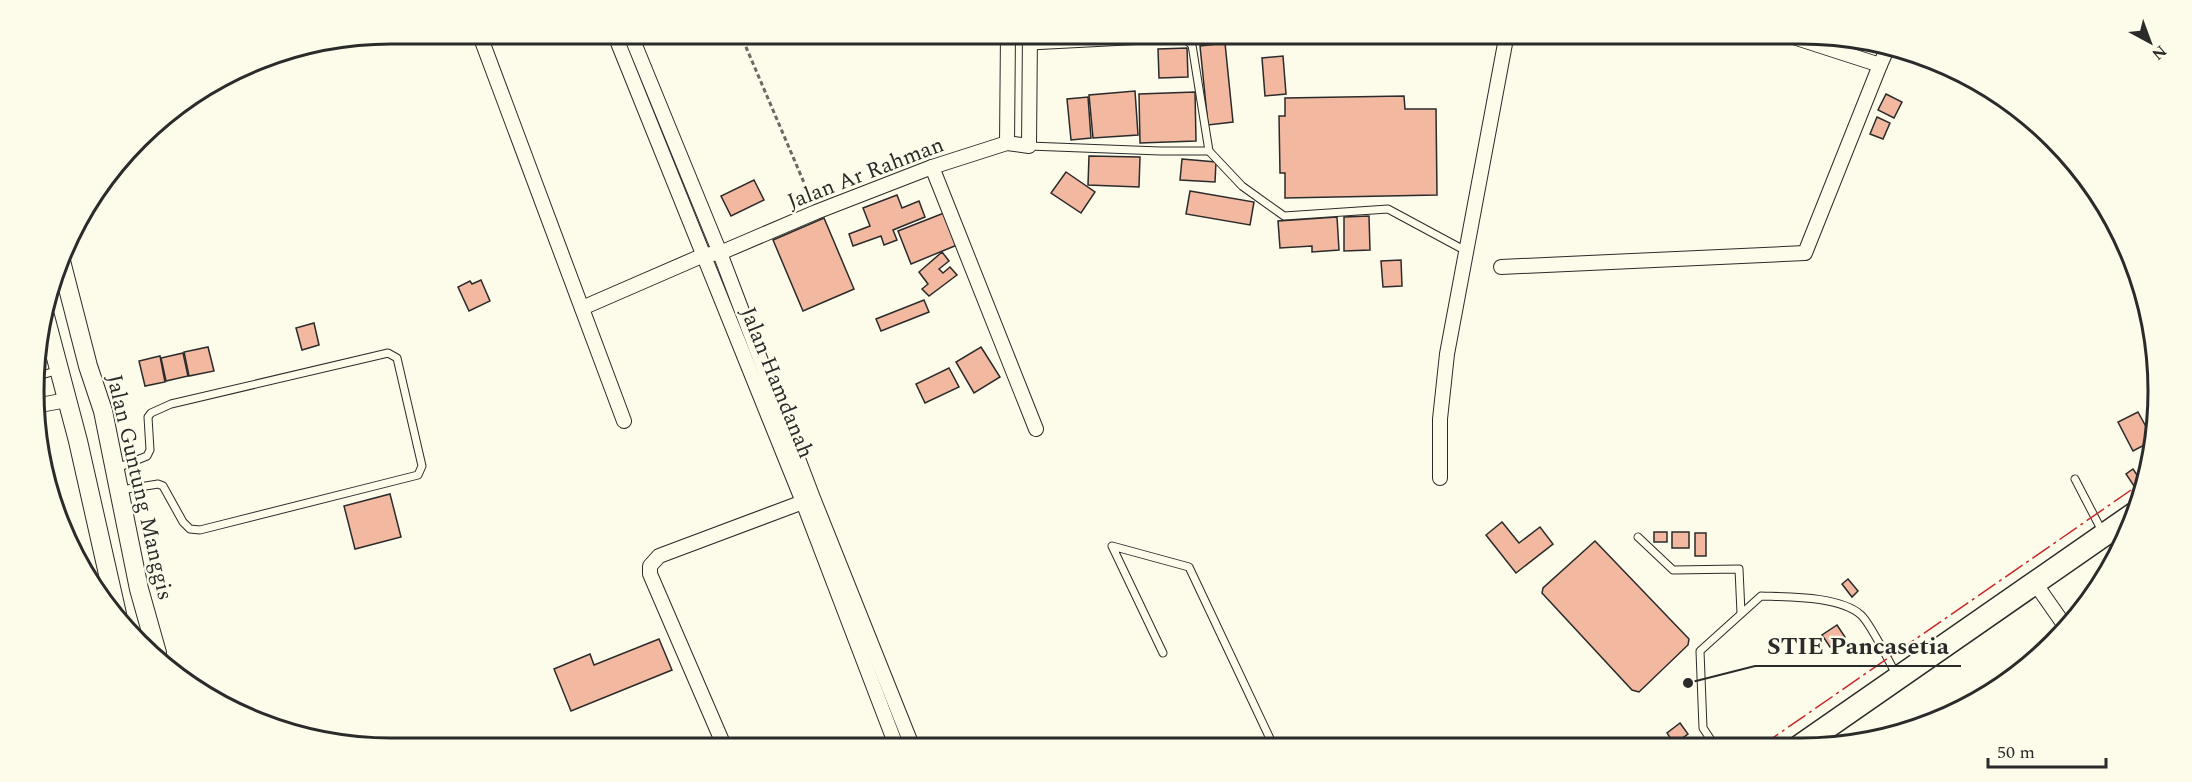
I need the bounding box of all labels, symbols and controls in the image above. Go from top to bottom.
north arrow [2120,12,2180,72]
text: N [2146,39,2172,66]
street label: Jalan Ar Rahman [782,128,949,218]
street label: Jalan Hamdanah [731,302,822,463]
street label: Jalan Guntung Manggis [97,371,182,604]
callout: STIE Pancasetia [1755,624,1961,666]
text: STIE Pancasetia [1767,629,1950,665]
scale bar [1988,731,2106,769]
text: 50 m [1997,739,2035,766]

